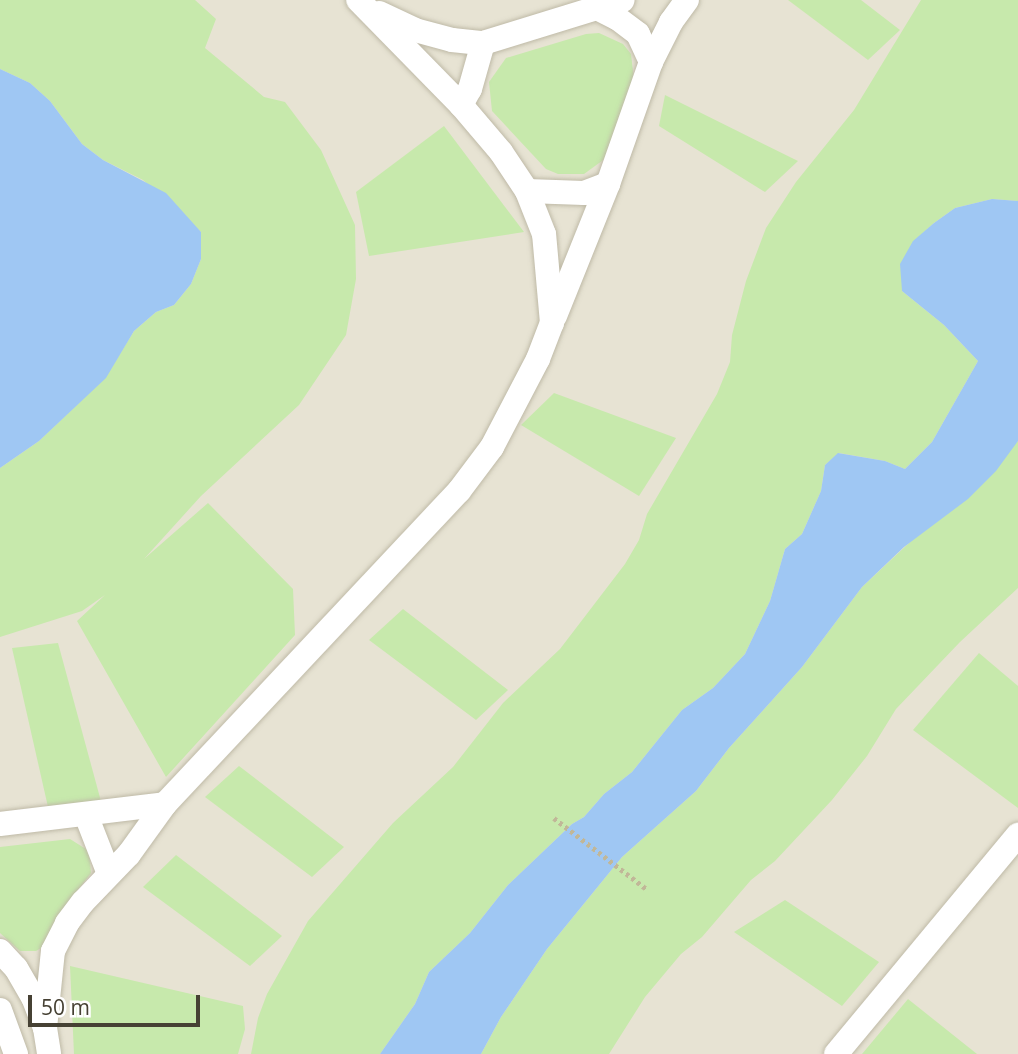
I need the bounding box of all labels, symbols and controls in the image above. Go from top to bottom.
scale bar [32,981,203,1025]
text: 50 m [41,993,90,1021]

